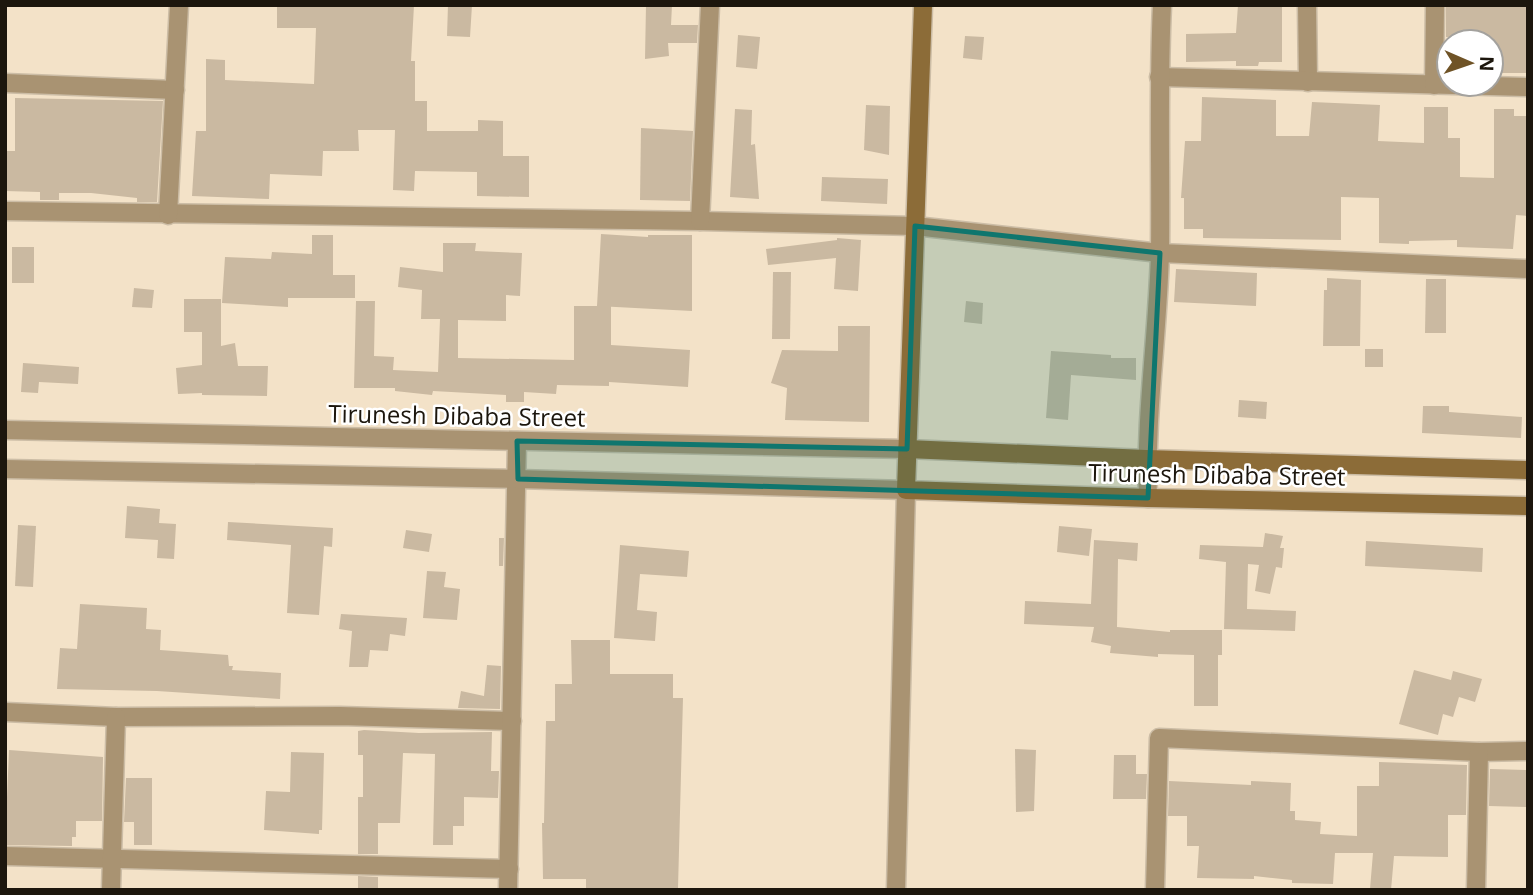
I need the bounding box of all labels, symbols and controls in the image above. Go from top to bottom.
north arrow [1435,28,1505,98]
text: N [1474,55,1500,72]
street label: Tirunesh Dibaba Street [328,396,586,434]
street label: Tirunesh Dibaba Street [1088,455,1346,493]

